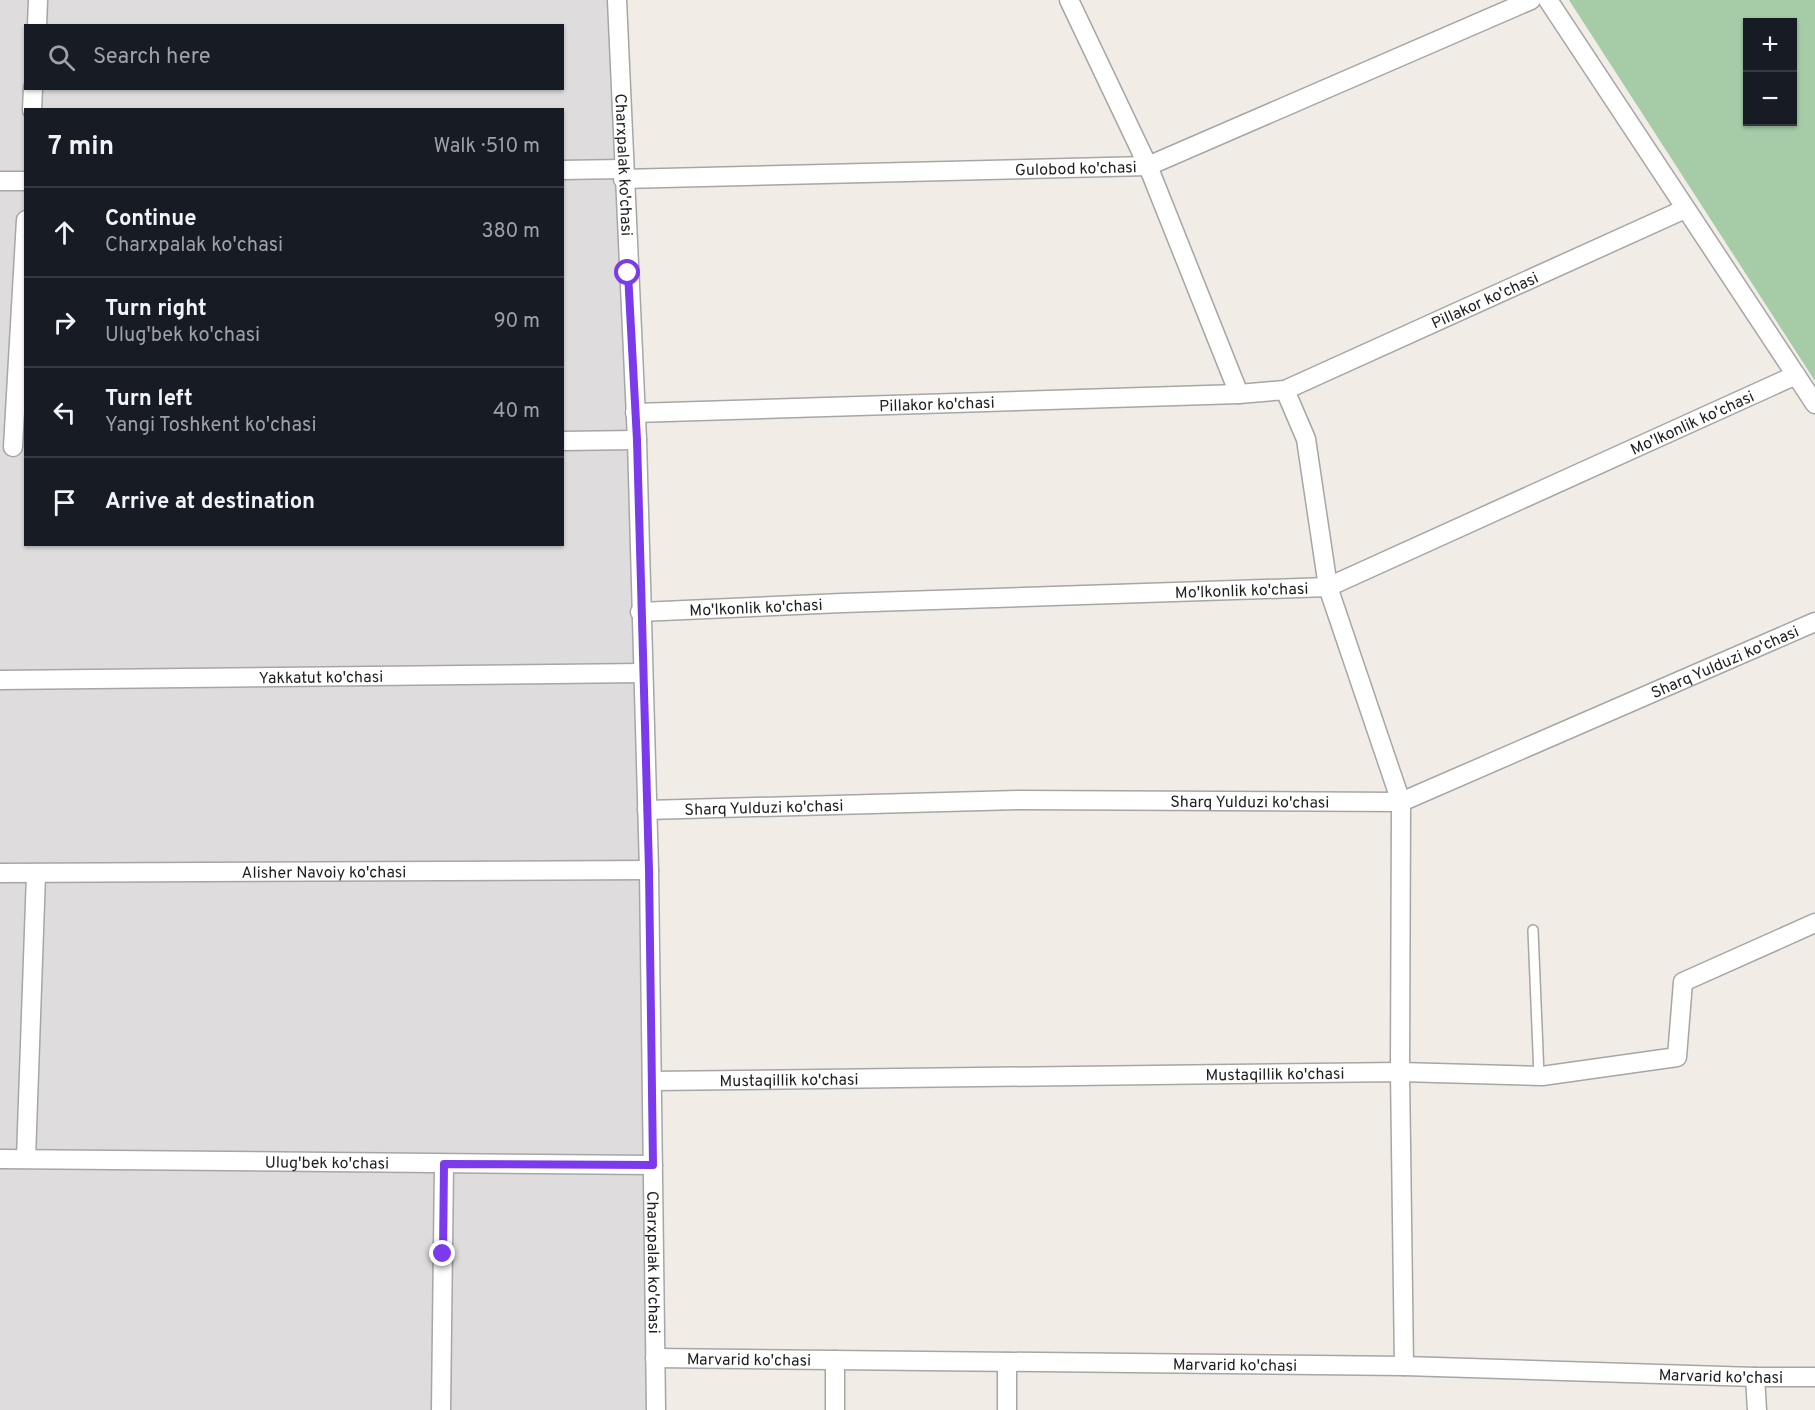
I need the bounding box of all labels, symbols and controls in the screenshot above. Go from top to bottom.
map controls [1743,18,1797,126]
button: + [1743,18,1797,72]
search box [24,24,564,90]
icon: search [45,41,78,74]
text: Search here [93,44,211,71]
button: − [1743,72,1797,126]
street label: Charxpalak ko'chasi [609,93,636,237]
text: 7 min [48,131,114,164]
text: Walk · 510 m [434,134,540,160]
street label: Gulobod ko'chasi [1015,158,1137,181]
text: Continue [105,206,196,233]
icon: ahead [48,216,81,249]
text: 380 m [481,219,540,245]
text: Charxpalak ko'chasi [105,233,283,259]
route start [614,259,640,285]
street label: Pillakor ko'chasi [1429,269,1542,334]
text: Turn right [105,296,207,323]
icon: right [48,306,81,339]
text: 90 m [494,309,540,335]
text: Ulug'bek ko'chasi [105,323,260,349]
text: Turn left [105,386,193,413]
street label: Mo'lkonlik ko'chasi [1628,387,1758,461]
street label: Pillakor ko'chasi [879,394,995,417]
icon: left [48,396,81,429]
text: 40 m [493,399,540,425]
text: Yangi Toshkent ko'chasi [105,413,316,439]
icon: arrive [48,486,81,519]
text: Arrive at destination [105,489,315,516]
street label: Mo'lkonlik ko'chasi [1175,580,1309,604]
street label: Mo'lkonlik ko'chasi [689,596,823,622]
street label: Sharq Yulduzi ko'chasi [1648,622,1802,704]
street label: Yakkatut ko'chasi [259,668,383,689]
street label: Sharq Yulduzi ko'chasi [1170,793,1329,814]
street label: Sharq Yulduzi ko'chasi [684,797,844,821]
street label: Alisher Navoiy ko'chasi [242,863,406,884]
street label: Mustaqillik ko'chasi [1205,1065,1345,1086]
street label: Mustaqillik ko'chasi [719,1071,859,1092]
street label: Ulug'bek ko'chasi [265,1153,389,1175]
street label: Charxpalak ko'chasi [641,1191,663,1334]
route end [429,1240,455,1266]
street label: Marvarid ko'chasi [687,1350,811,1372]
street label: Marvarid ko'chasi [1173,1356,1297,1377]
street label: Marvarid ko'chasi [1658,1366,1783,1389]

